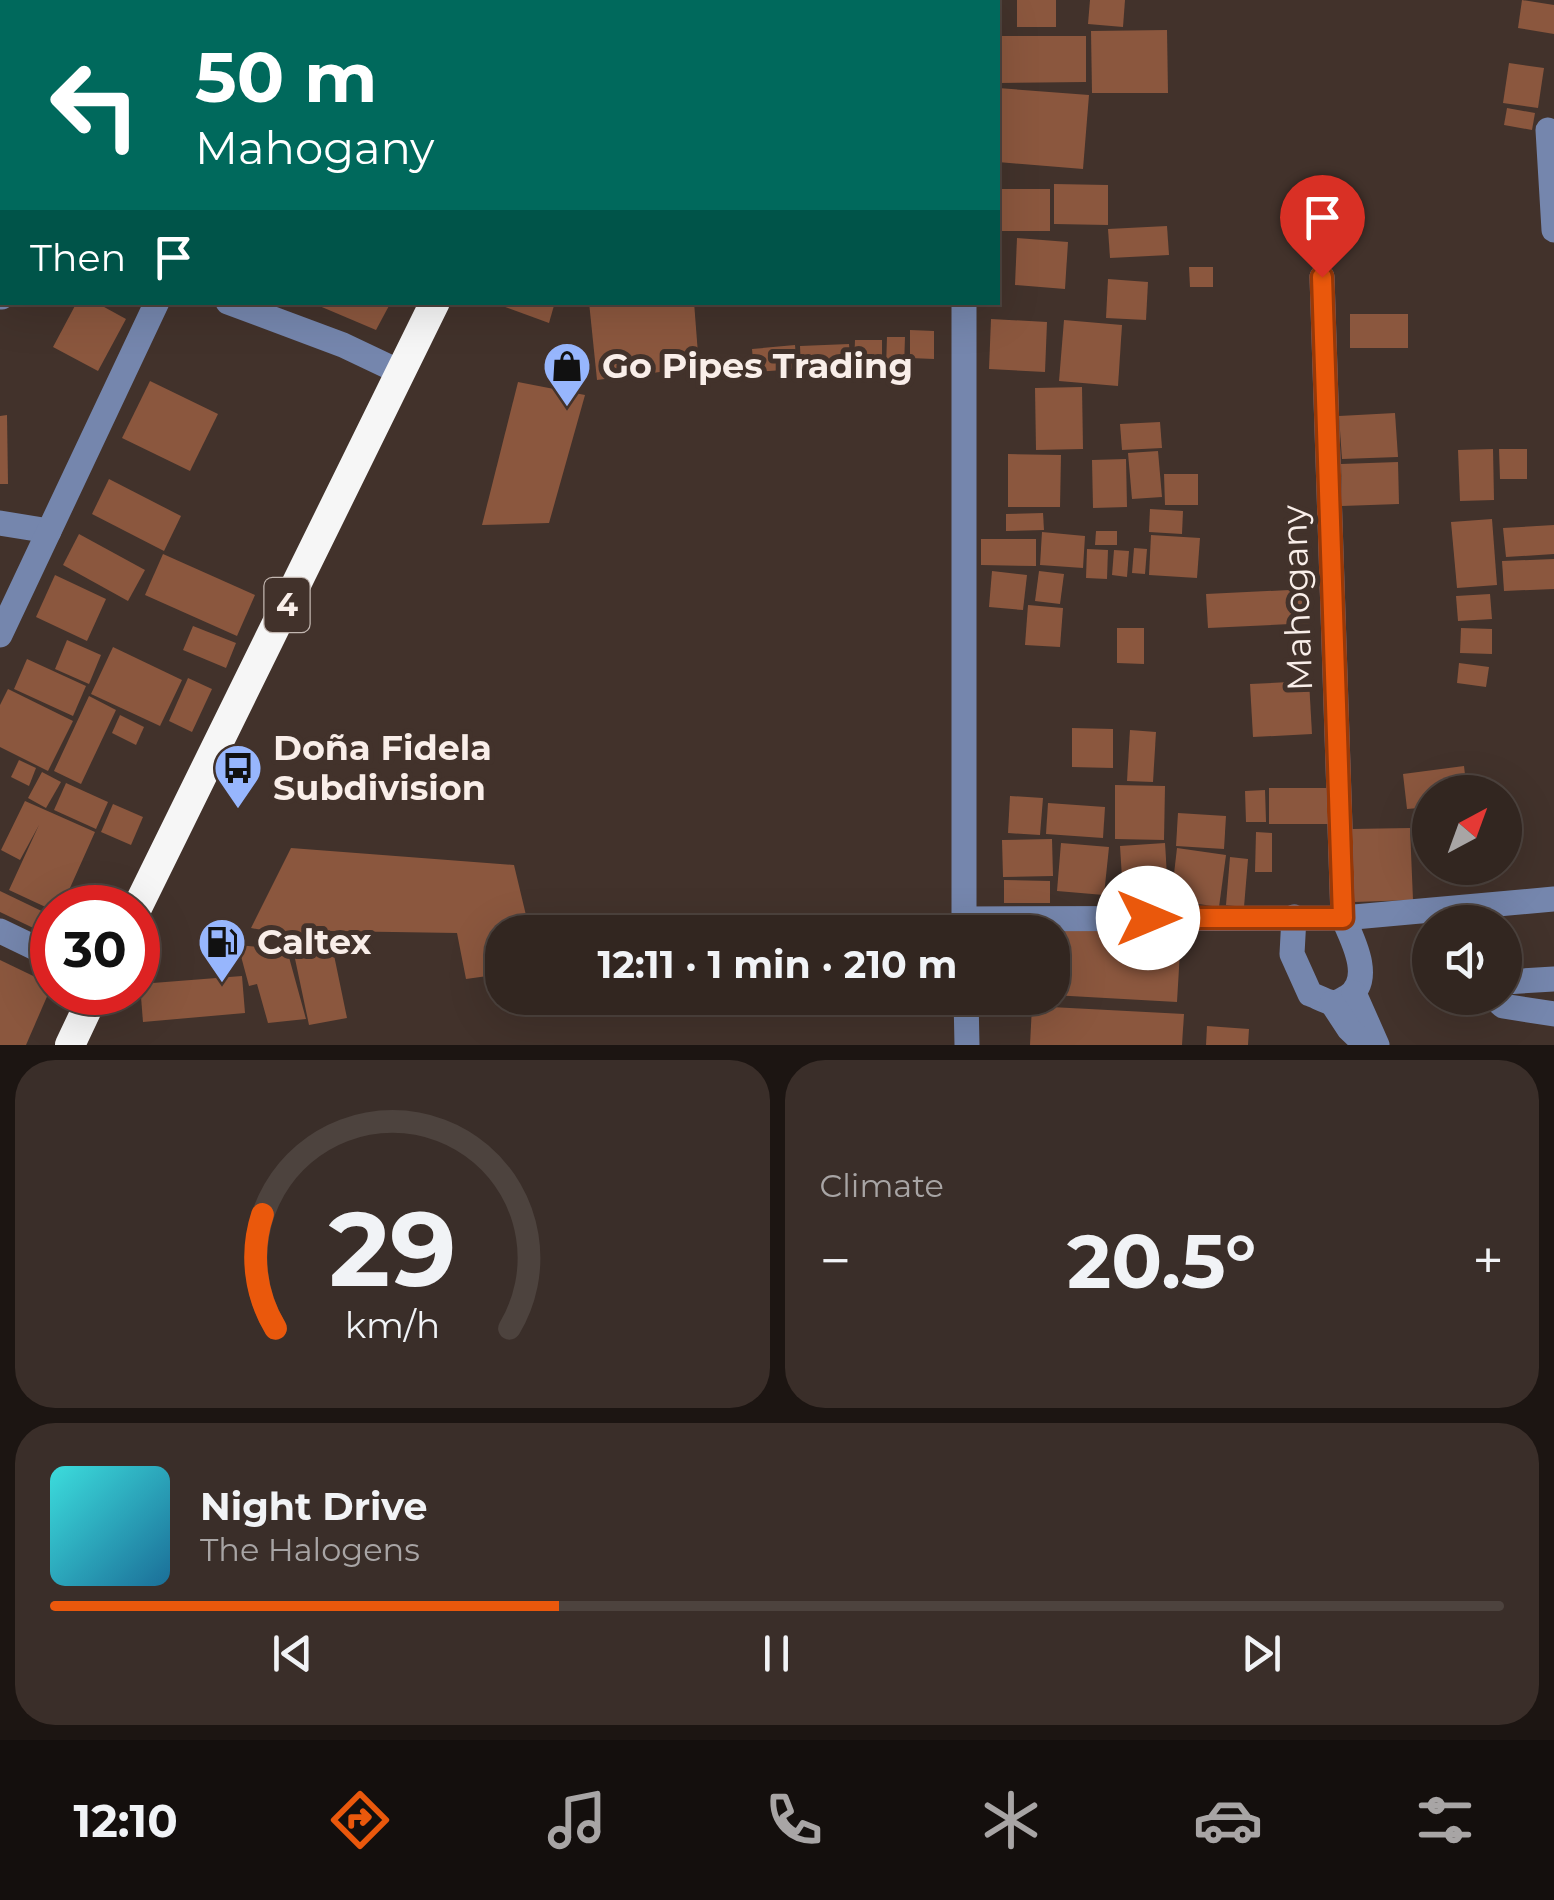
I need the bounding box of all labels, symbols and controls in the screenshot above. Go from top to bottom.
text: 50 m [195,34,377,120]
icon: left [30,40,160,170]
text: Mahogany [195,120,434,175]
pin [1280,175,1365,278]
icon: arrive [1295,190,1350,245]
icon: arrive [146,230,201,285]
text: Then [30,234,126,281]
shop icon: Go Pipes Trading [541,340,593,408]
place label: Go Pipes Trading [602,344,913,387]
street label: Mahogany [1272,504,1321,692]
road number: 4 [264,578,310,632]
place label: Doña Fidela Subdivision [273,726,492,809]
bus stop icon: Doña Fidela Subdivision [212,742,264,810]
north arrow [1412,775,1522,885]
map controls [1412,775,1522,1015]
position arrow [1096,866,1200,970]
speed limit sign: 30 [30,885,160,1015]
button: sound [1412,905,1522,1015]
fuel station icon: Caltex [196,916,248,984]
place label: Caltex [257,920,372,963]
text: 12:11 · 1 min · 210 m [598,941,957,988]
text: Climate [820,1166,944,1205]
text: 29 [328,1185,456,1312]
text: 20.5° [1067,1215,1256,1307]
text: − [820,1227,851,1294]
text: + [1472,1227,1504,1294]
text: km/h [345,1303,440,1347]
text: Night Drive [200,1483,427,1530]
text: The Halogens [200,1530,420,1569]
icon: previous [265,1626,320,1681]
icon: pause [749,1626,804,1681]
icon: next [1234,1626,1289,1681]
icon: directions [325,1785,395,1855]
icon: music [542,1785,612,1855]
icon: phone [759,1785,829,1855]
icon: climate [976,1785,1046,1855]
icon: car [1193,1785,1263,1855]
icon: filters [1410,1785,1480,1855]
text: 12:10 [74,1793,178,1848]

